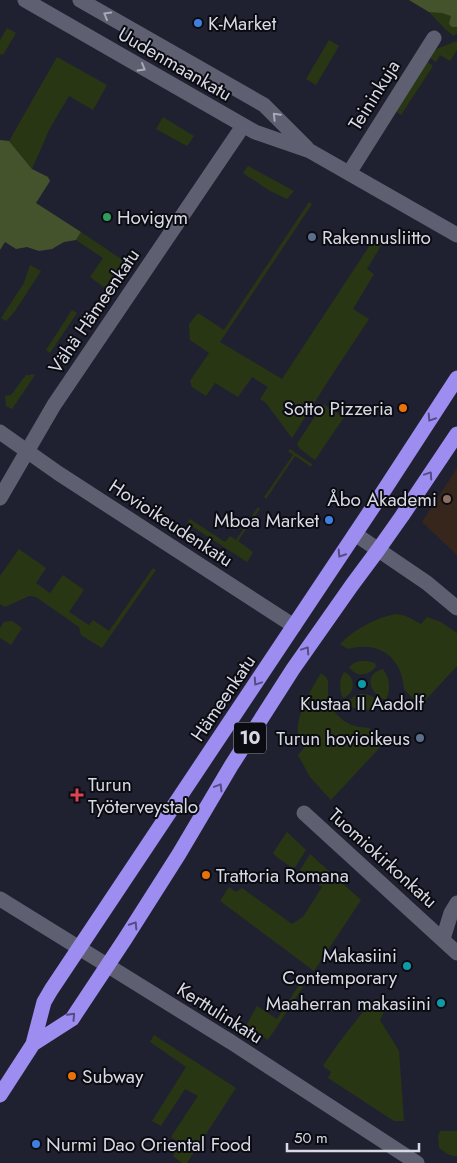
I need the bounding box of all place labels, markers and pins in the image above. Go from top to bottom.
place label: K-Market [208,10,277,37]
marker: K-Market [192,17,204,29]
place label: Hovigym [117,204,188,231]
marker: Hovigym [101,211,113,223]
place label: Rakennusliitto [322,224,431,251]
marker: Rakennusliitto [306,231,318,243]
place label: Sotto Pizzeria [284,395,393,422]
marker: Sotto Pizzeria [397,402,409,414]
place label: Åbo Akademi [327,486,437,513]
marker: Åbo Akademi [441,493,453,505]
place label: Mboa Market [214,507,319,534]
marker: Mboa Market [323,514,335,526]
marker: Kustaa II Aadolf [356,678,368,690]
place label: Kustaa II Aadolf [300,690,425,717]
place label: Turun hovioikeus [276,725,410,752]
marker: Turun hovioikeus [414,732,426,744]
place label: Turun Työterveystalo [88,771,198,820]
marker: Turun Työterveystalo [70,788,84,802]
place label: Trattoria Romana [216,862,349,889]
marker: Trattoria Romana [200,869,212,881]
place label: Makasiini Contemporary [282,942,398,991]
marker: Makasiini Contemporary [401,960,413,972]
place label: Maaherran makasiini [266,990,431,1017]
marker: Maaherran makasiini [435,997,447,1009]
place label: Subway [82,1063,144,1090]
marker: Subway [66,1070,78,1082]
place label: Nurmi Dao Oriental Food [46,1131,251,1158]
marker: Nurmi Dao Oriental Food [30,1138,42,1150]

